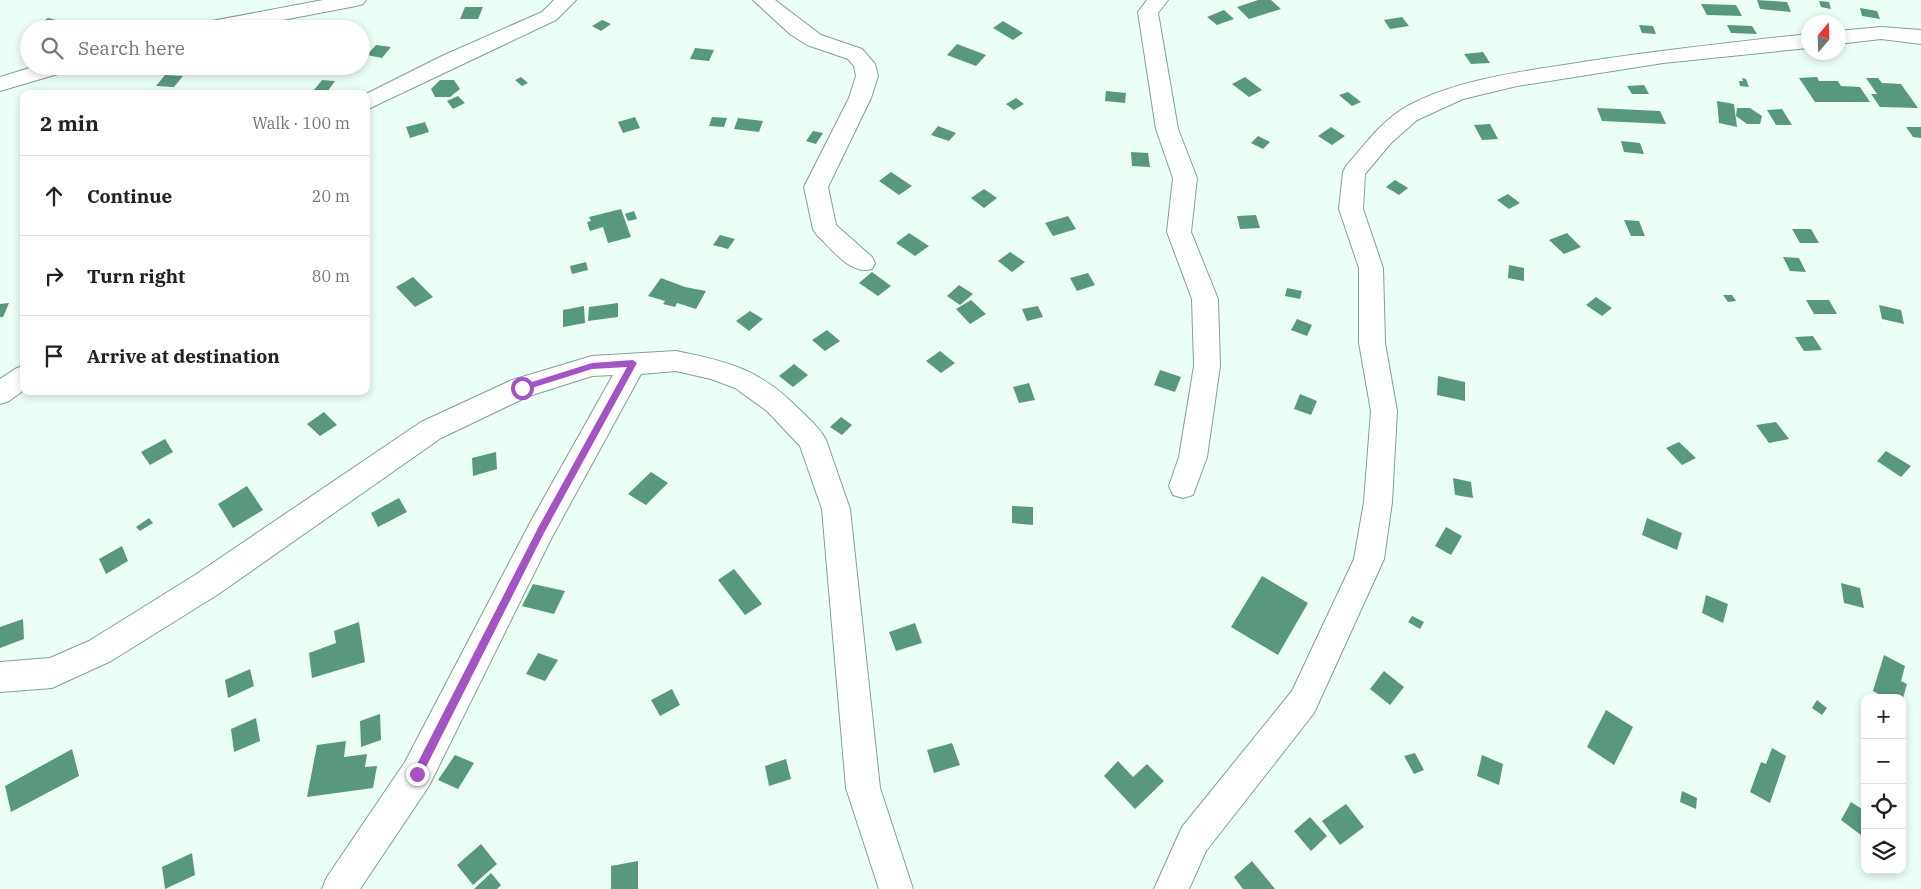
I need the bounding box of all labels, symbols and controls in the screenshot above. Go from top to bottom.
north arrow [1801,15,1846,60]
search box [20,20,370,75]
icon: search [38,34,66,62]
text: Search here [78,36,185,60]
text: 2 min [40,109,99,137]
text: Walk · 100 m [252,113,350,133]
icon: ahead [40,182,68,210]
text: Continue [87,184,172,208]
text: 20 m [312,186,350,206]
icon: right [40,262,68,290]
text: Turn right [87,264,185,288]
text: 80 m [312,266,350,286]
icon: arrive [40,342,68,370]
text: Arrive at destination [87,344,280,368]
route start [511,377,534,400]
map controls [1861,694,1906,874]
button: + [1861,694,1906,739]
button: − [1861,739,1906,784]
route end [406,763,429,786]
button: locate [1861,784,1906,829]
button: layers [1861,829,1906,874]

